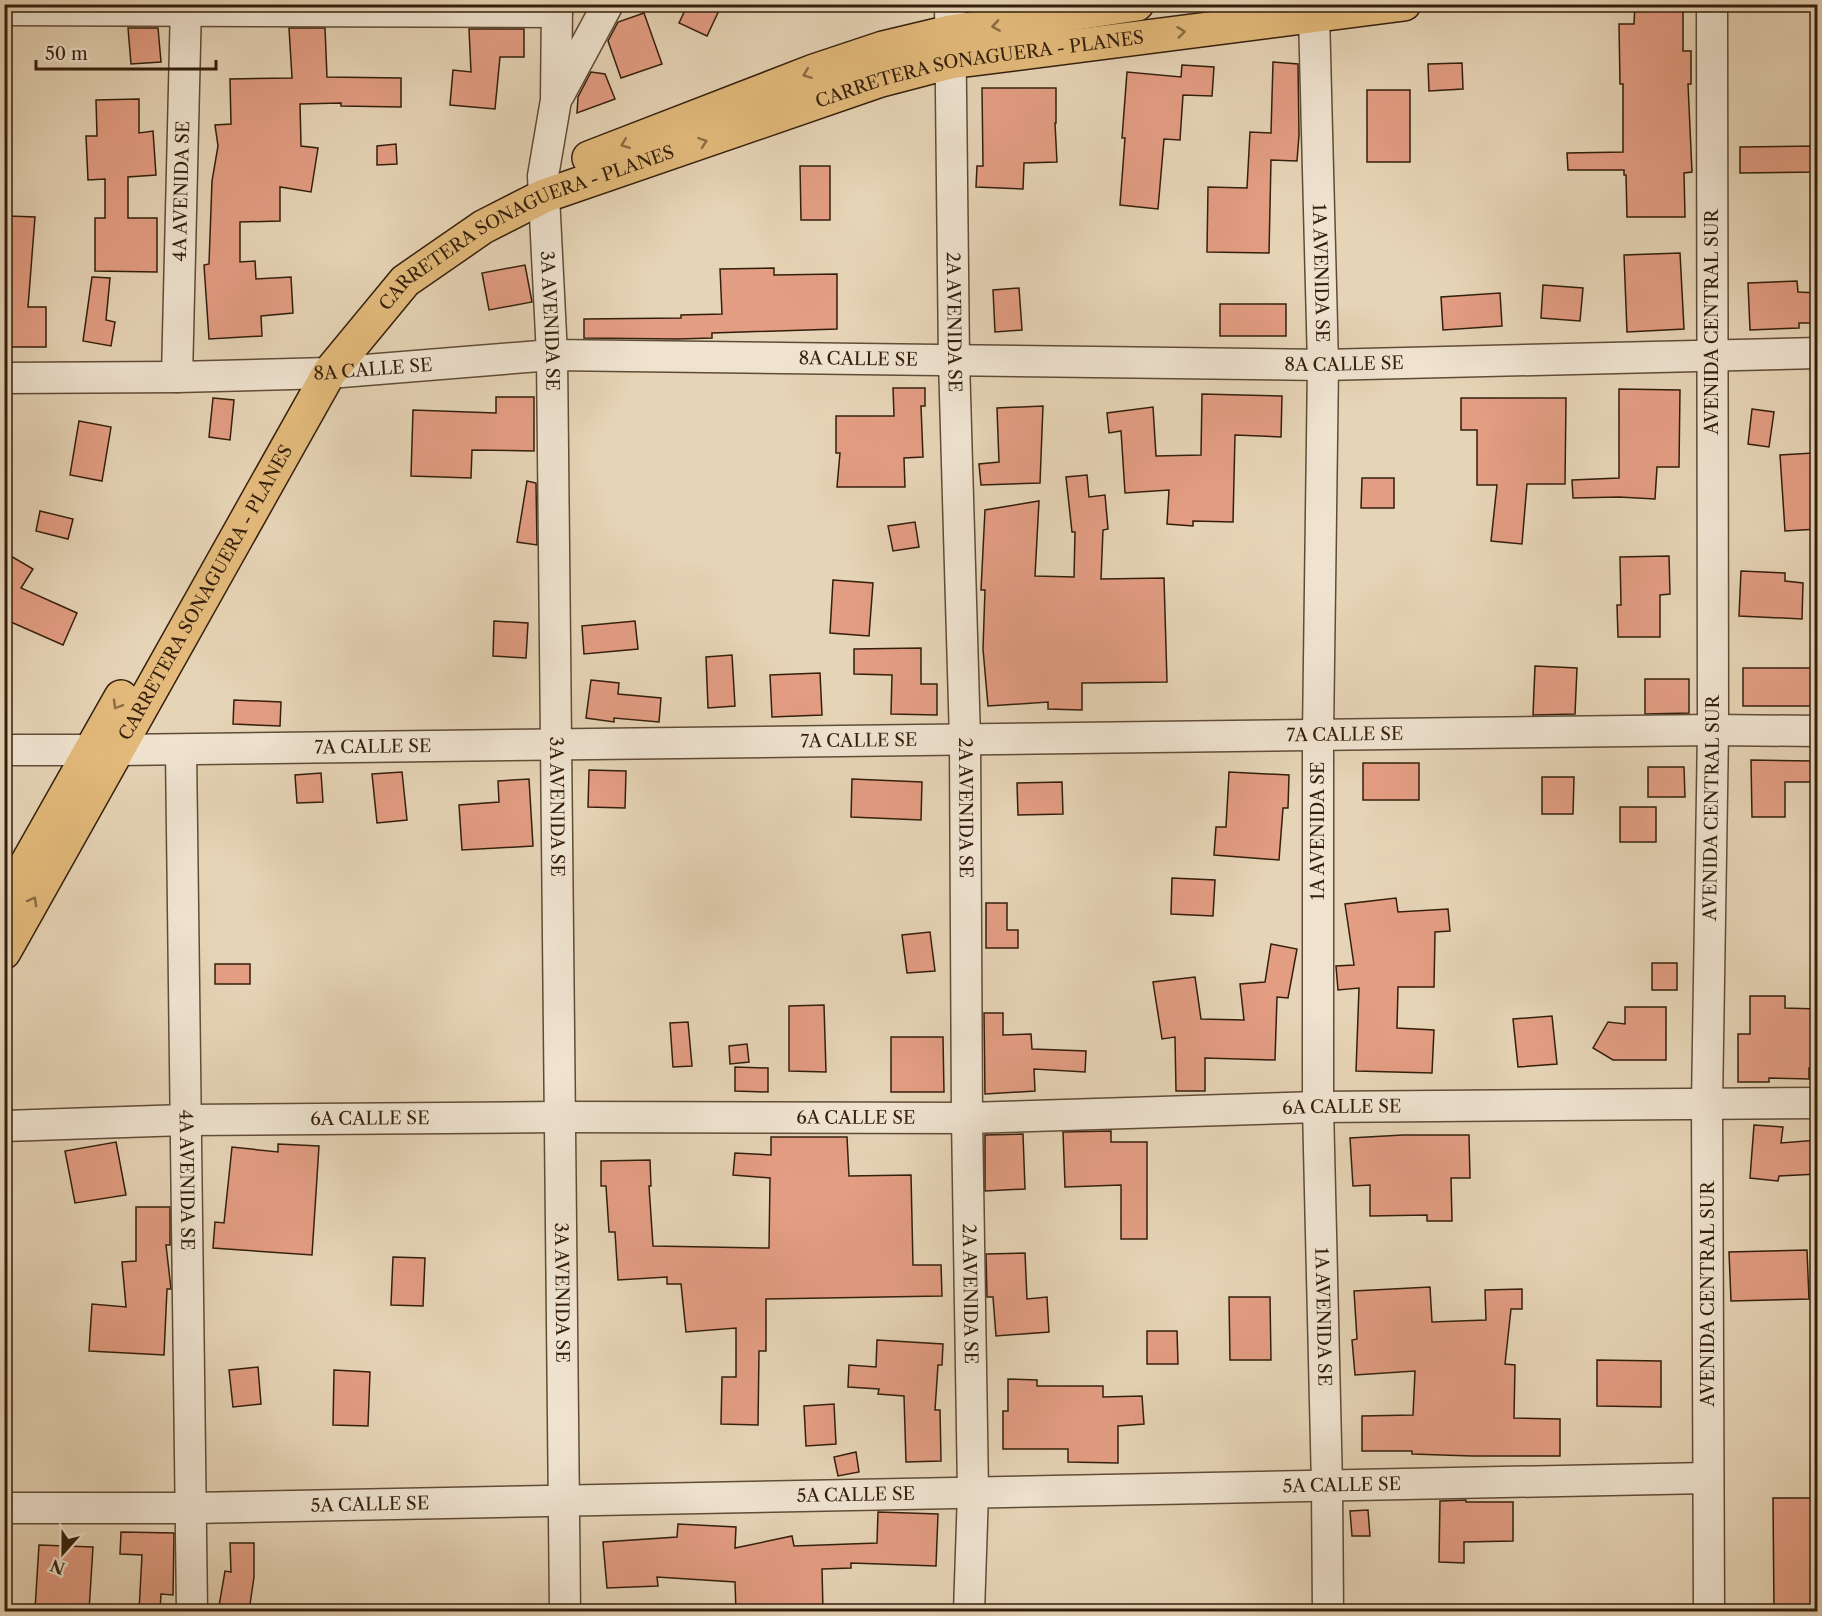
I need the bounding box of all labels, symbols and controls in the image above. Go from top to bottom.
one-way arrow [991,19,1000,31]
street label: CARRETERA SONAGUERA - PLANES [813,26,1145,113]
one-way arrow [1176,26,1186,39]
scale bar [36,33,216,71]
text: 50 m [45,43,88,65]
one-way arrow [802,66,813,79]
street label: 4A AVENIDA SE [169,120,194,262]
one-way arrow [697,136,708,149]
one-way arrow [621,137,632,149]
street label: CARRETERA SONAGUERA - PLANES [374,141,677,315]
street label: 1A AVENIDA SE [1308,203,1333,343]
street label: AVENIDA CENTRAL SUR [1701,208,1723,436]
street label: 3A AVENIDA SE [536,250,563,391]
street label: 2A AVENIDA SE [942,251,966,393]
street label: 8A CALLE SE [798,347,918,371]
street label: 8A CALLE SE [1284,352,1404,376]
street label: 8A CALLE SE [313,354,433,384]
street label: CARRETERA SONAGUERA - PLANES [114,441,297,744]
street label: AVENIDA CENTRAL SUR [1699,694,1724,922]
one-way arrow [112,699,124,709]
street label: 7A CALLE SE [1286,723,1404,746]
street label: 7A CALLE SE [800,729,918,752]
street label: 7A CALLE SE [314,735,432,759]
street label: 3A AVENIDA SE [545,736,568,877]
street label: 2A AVENIDA SE [954,737,977,878]
street label: 1A AVENIDA SE [1307,762,1329,900]
one-way arrow [26,897,37,907]
street label: 6A CALLE SE [1282,1095,1401,1119]
street label: 6A CALLE SE [310,1107,430,1130]
street label: 6A CALLE SE [796,1107,916,1129]
street label: 4A AVENIDA SE [175,1109,198,1251]
street label: AVENIDA CENTRAL SUR [1697,1180,1719,1408]
street label: 3A AVENIDA SE [550,1222,573,1363]
street label: 2A AVENIDA SE [958,1223,982,1364]
street label: 1A AVENIDA SE [1310,1247,1336,1386]
street label: 5A CALLE SE [1282,1473,1401,1497]
street label: 5A CALLE SE [796,1483,915,1507]
street label: 5A CALLE SE [310,1492,429,1517]
north arrow [33,1523,93,1583]
text: N [47,1555,68,1579]

